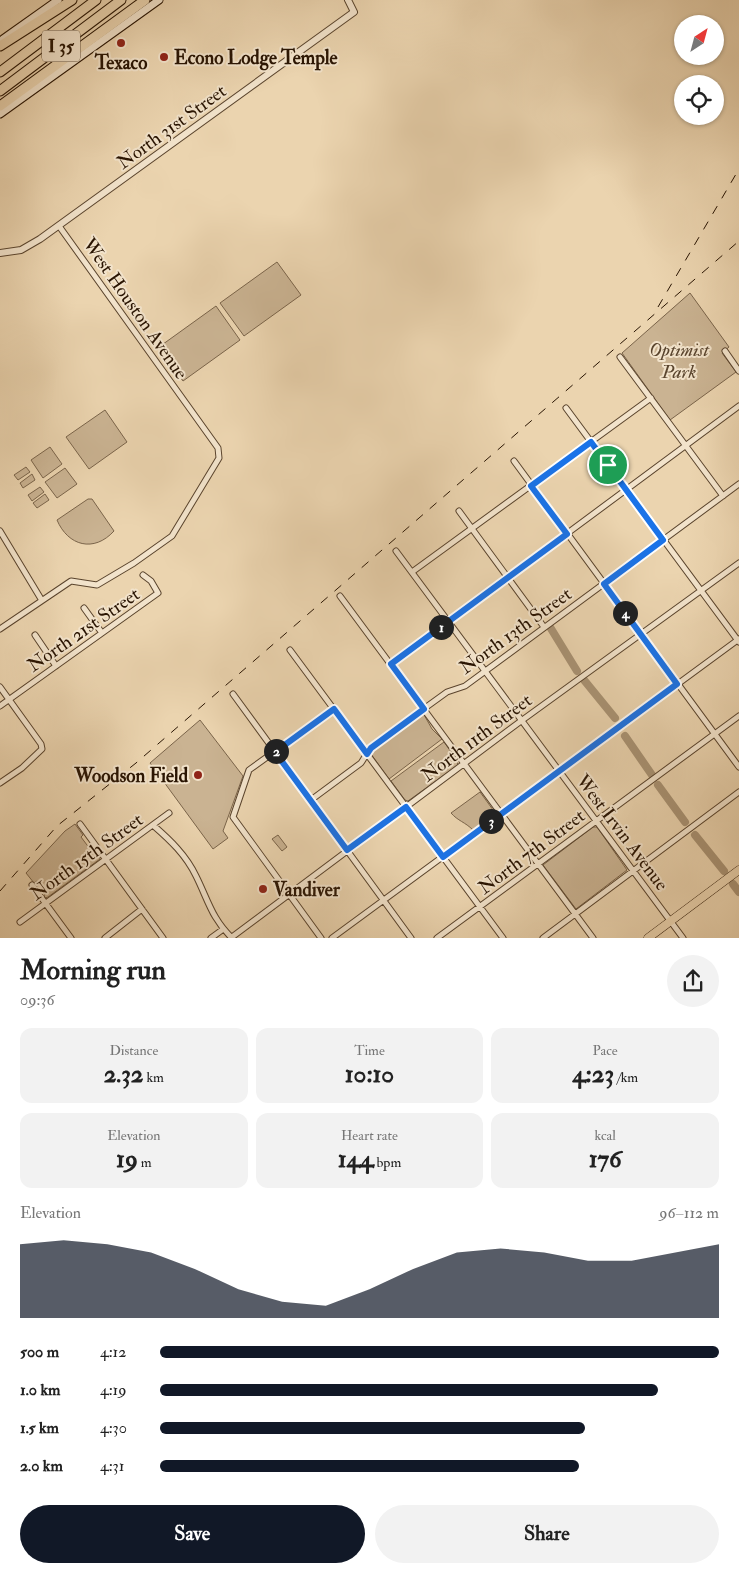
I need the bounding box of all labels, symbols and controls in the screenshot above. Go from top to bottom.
north arrow [674,15,724,65]
map controls [674,15,724,125]
road number: I 35 [42,30,80,61]
marker: Texaco [115,37,127,49]
place label: Econo Lodge Temple [174,46,338,71]
place label: Texaco [94,51,147,75]
marker: Econo Lodge Temple [158,51,170,63]
button: locate [674,75,724,125]
street label: North 31st Street [112,79,231,175]
street label: West Houston Avenue [77,232,193,384]
park label: Optimist Park [649,338,711,384]
pin [587,444,629,486]
icon: arrive [594,451,622,479]
street label: North 21st Street [23,582,144,677]
street label: North 13th Street [455,582,576,680]
pin: 4 [612,600,638,626]
text: 4 [622,605,629,622]
pin: 1 [428,614,454,640]
text: 1 [439,619,444,636]
street label: North 11th Street [417,688,537,787]
pin: 2 [264,738,288,764]
text: 2 [273,743,280,760]
place label: Woodson Field [73,764,189,788]
marker: Woodson Field [192,769,204,781]
street label: West Irvin Avenue [570,769,674,895]
street label: North 7th Street [473,804,590,900]
street label: North 15th Street [25,808,148,906]
pin: 3 [478,808,504,834]
text: 3 [489,813,494,830]
place label: Vandiver [272,878,341,902]
marker: Vandiver [257,883,269,895]
text: Morning run [20,953,166,988]
button: share [667,955,719,1007]
text: 09:36 [20,990,55,1010]
text: Distance [109,1042,158,1059]
text: Time [354,1042,385,1059]
text: Pace [593,1042,618,1059]
text: 2.32 [104,1059,143,1090]
text: 10:10 [345,1059,394,1090]
text: 4:23 [572,1059,614,1090]
text: km [143,1069,164,1086]
text: /km [614,1069,638,1086]
text: Elevation [107,1127,161,1144]
text: Heart rate [341,1127,398,1144]
text: kcal [594,1127,616,1144]
text: 19 [116,1144,138,1175]
text: 144 [338,1144,374,1175]
text: 176 [589,1144,622,1175]
text: m [138,1154,152,1171]
text: bpm [374,1154,401,1171]
text: Elevation [20,1203,81,1223]
text: 96–112 m [659,1203,719,1223]
text: 500 m [20,1342,59,1362]
text: 4:12 [100,1342,126,1362]
text: 1.0 km [20,1380,60,1400]
text: 4:19 [100,1380,126,1400]
text: 1.5 km [20,1418,59,1438]
text: 4:30 [100,1418,127,1438]
text: 2.0 km [20,1456,63,1476]
text: 4:31 [100,1456,124,1476]
button: Save [20,1505,365,1563]
button: Share [375,1505,719,1563]

